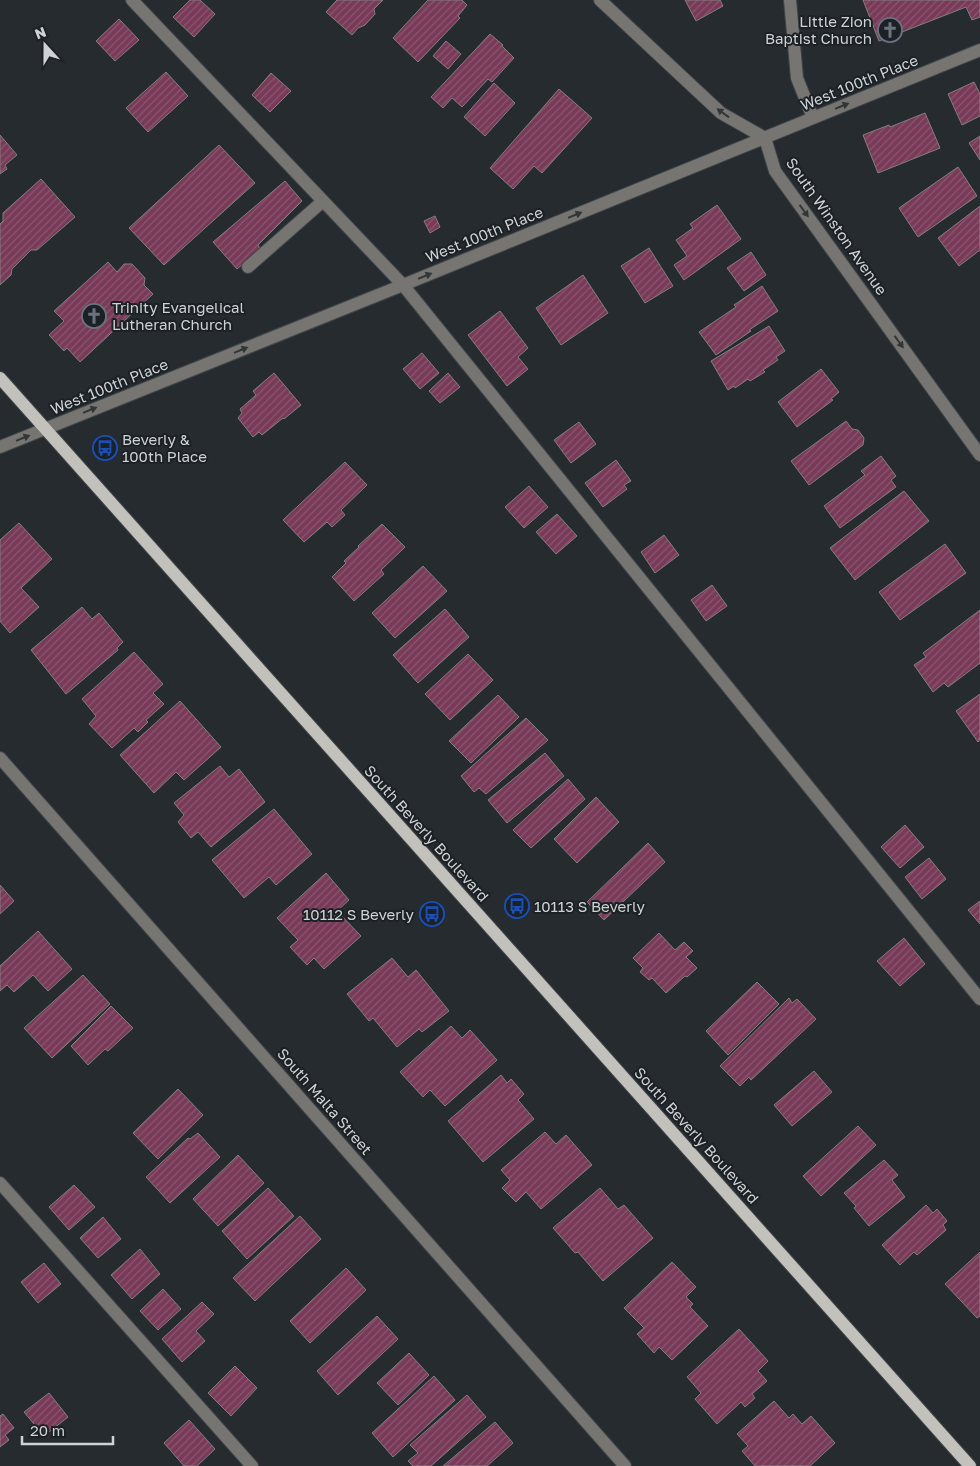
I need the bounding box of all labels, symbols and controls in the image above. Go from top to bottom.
place label: Little Zion Baptist Church [765,12,872,47]
church icon: Little Zion Baptist Church [877,17,903,43]
north arrow [20,20,70,70]
text: N [32,23,48,42]
street label: West 100th Place [798,50,921,114]
one-way arrow [835,102,850,109]
one-way arrow [716,108,730,118]
street label: South Winston Avenue [783,154,891,298]
street label: West 100th Place [423,202,546,266]
one-way arrow [799,204,809,218]
one-way arrow [568,211,583,219]
one-way arrow [417,272,432,280]
place label: Trinity Evangelical Lutheran Church [112,298,245,333]
church icon: Trinity Evangelical Lutheran Church [81,303,107,329]
one-way arrow [894,335,904,349]
one-way arrow [234,346,249,354]
street label: West 100th Place [48,354,171,418]
one-way arrow [83,406,98,414]
place label: Beverly & 100th Place [122,430,207,465]
one-way arrow [15,433,30,441]
bus stop icon: Beverly & 100th Place [92,435,118,461]
street label: South Beverly Boulevard [361,761,493,905]
bus stop icon: 10113 S Beverly [504,893,530,919]
place label: 10113 S Beverly [534,897,646,915]
bus stop icon: 10112 S Beverly [419,901,445,927]
place label: 10112 S Beverly [303,905,415,923]
street label: South Malta Street [274,1044,376,1158]
street label: South Beverly Boulevard [631,1063,763,1207]
scale bar [22,1414,114,1446]
text: 20 m [30,1421,65,1439]

